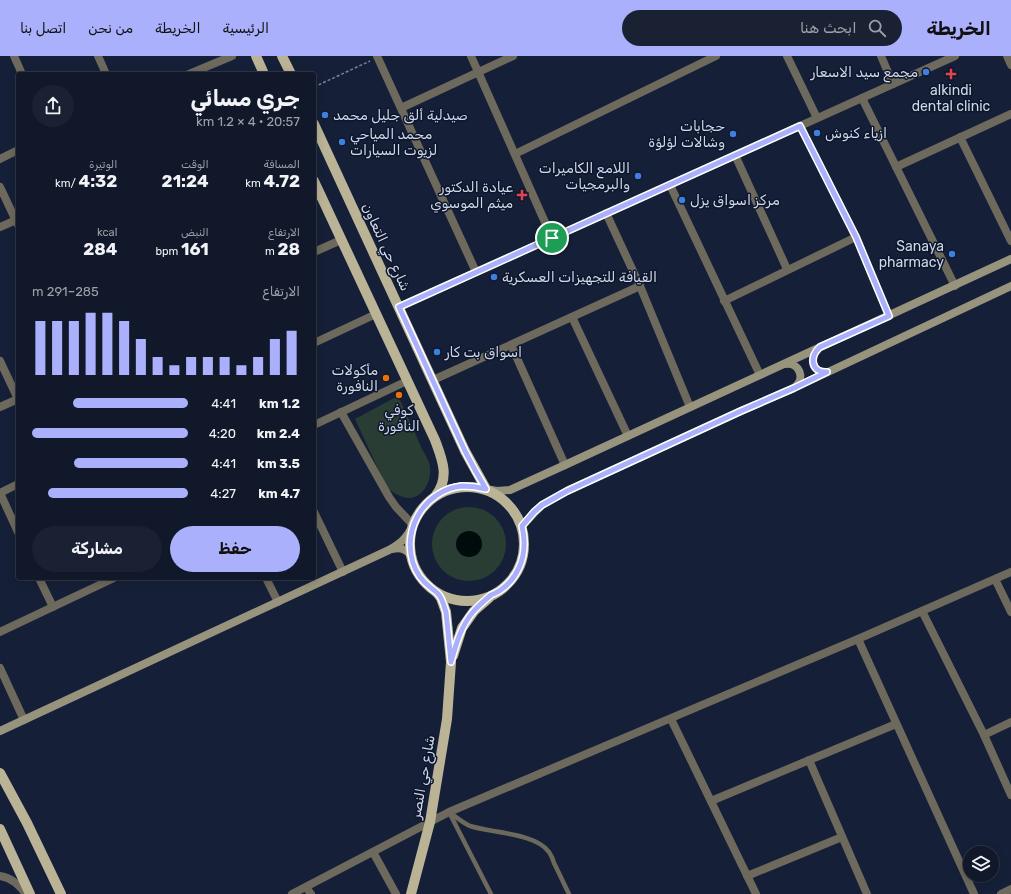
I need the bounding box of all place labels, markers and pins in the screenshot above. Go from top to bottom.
place label: مجمع سيد الاسعار [810,64,918,83]
marker: مجمع سيد الاسعار [921,67,931,77]
marker: alkindi dental clinic [945,68,957,80]
place label: alkindi dental clinic [912,82,991,115]
place label: صيدلية ألق جليل محمد [333,107,468,124]
marker: صيدلية ألق جليل محمد [320,110,330,120]
place label: حجابات وشالات لؤلؤة [648,118,725,151]
place label: ازياء كنوش [825,125,887,142]
place label: محمد المياحي لزيوت السيارات [350,126,437,159]
marker: ازياء كنوش [812,128,822,138]
marker: حجابات وشالات لؤلؤة [728,129,738,139]
marker: محمد المياحي لزيوت السيارات [337,137,347,147]
place label: اللامع الكاميرات والبرمجيات [539,160,630,193]
marker: اللامع الكاميرات والبرمجيات [633,171,643,181]
place label: عيادة الدكتور ميثم الموسوي [430,179,513,213]
marker: عيادة الدكتور ميثم الموسوي [516,189,528,201]
place label: مركز اسواق يزل [690,192,780,209]
marker: مركز اسواق يزل [677,195,687,205]
pin [535,221,569,255]
place label: Sanaya pharmacy [879,238,944,271]
marker: Sanaya pharmacy [947,249,957,259]
place label: القيافة للتجهيزات العسكرية [502,269,657,286]
marker: القيافة للتجهيزات العسكرية [489,272,499,282]
place label: اسواق بت كار [444,344,522,361]
marker: اسواق بت كار [432,347,442,357]
place label: مأكولات النافورة [331,362,378,395]
marker: مأكولات النافورة [381,373,391,383]
marker: كوفي النافورة [394,390,404,400]
place label: كوفي النافورة [378,402,420,435]

